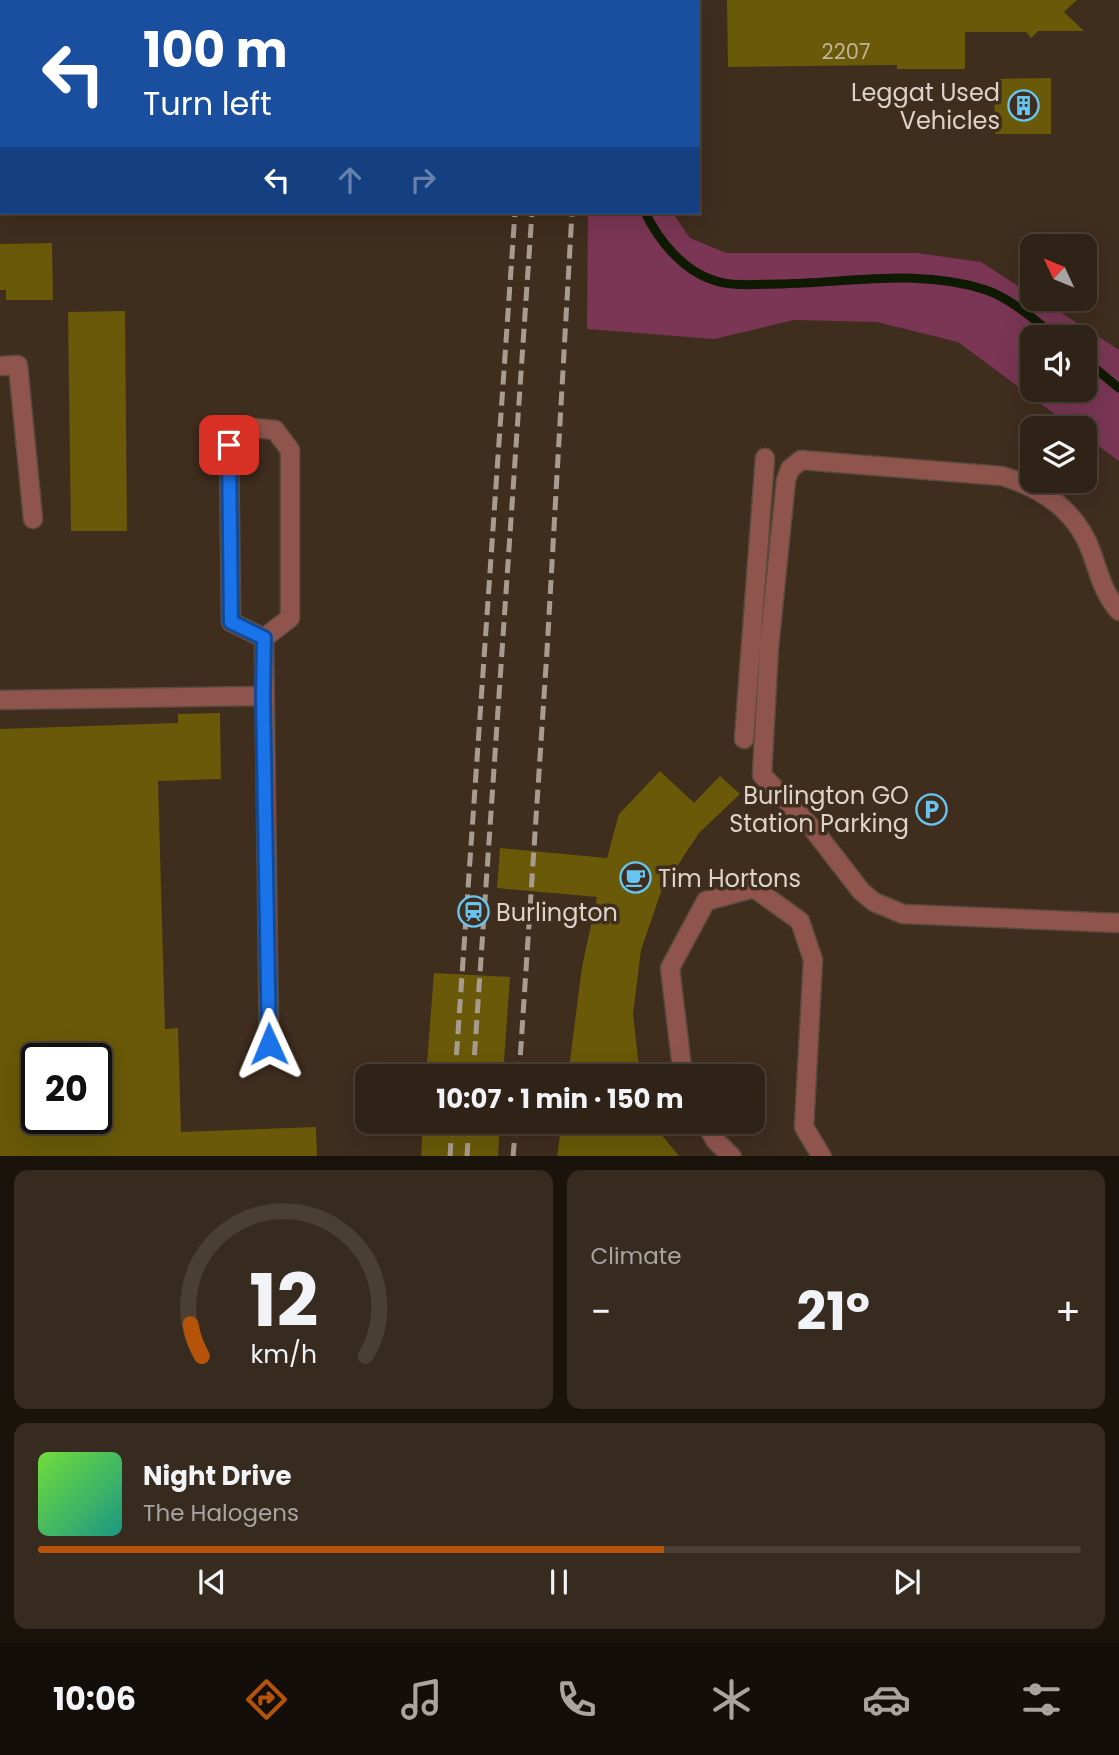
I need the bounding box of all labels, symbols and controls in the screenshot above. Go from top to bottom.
text: 100 m [143,16,288,84]
icon: left [28,28,119,119]
house number: 2207 [822,37,870,66]
place label: Leggat Used Vehicles [851,76,1000,137]
text: Turn left [143,81,272,126]
building icon: Leggat Used Vehicles [1006,89,1040,123]
icon: left [258,161,296,199]
icon: ahead [331,161,369,199]
icon: right [404,161,442,199]
north arrow [1020,234,1097,312]
map controls [1020,234,1097,493]
button: sound [1020,325,1097,402]
pin [199,415,259,475]
button: layers [1020,416,1097,493]
icon: arrive [210,426,248,464]
place label: Burlington GO Station Parking [729,779,909,840]
parking icon: Burlington GO Station Parking [915,792,949,826]
cafe icon: Tim Hortons [618,861,652,895]
place label: Tim Hortons [658,862,801,895]
station icon: Burlington [456,895,490,929]
place label: Burlington [496,896,618,929]
position arrow [232,1007,306,1081]
speed limit sign: 20 [21,1043,112,1134]
text: 10:07 · 1 min · 150 m [436,1081,684,1117]
text: Climate [591,1240,681,1272]
text: 12 [249,1250,318,1351]
text: 21° [797,1275,870,1348]
text: − [591,1285,611,1338]
text: + [1055,1285,1081,1338]
text: km/h [250,1336,317,1371]
text: Night Drive [143,1458,291,1494]
text: The Halogens [143,1497,299,1529]
icon: previous [193,1563,231,1601]
icon: pause [540,1563,578,1601]
icon: next [888,1563,926,1601]
icon: directions [242,1675,291,1724]
icon: music [397,1675,446,1724]
icon: phone [552,1675,601,1724]
icon: climate [707,1675,756,1724]
icon: car [862,1675,911,1724]
icon: filters [1017,1675,1066,1724]
text: 10:06 [53,1676,136,1721]

